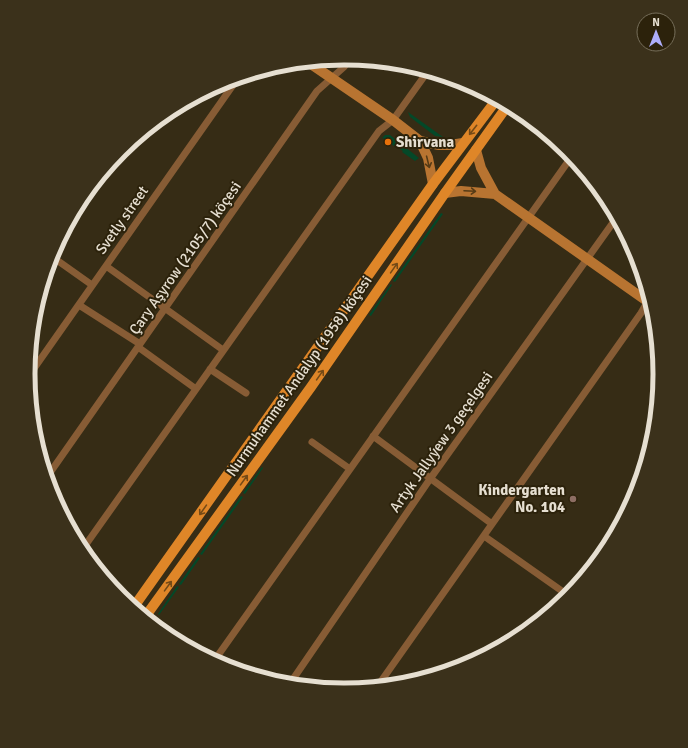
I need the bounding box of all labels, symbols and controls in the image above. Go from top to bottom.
north arrow [636,12,676,52]
text: N [652,16,660,29]
one-way arrow [468,124,477,135]
place label: Shirvana [396,133,455,151]
marker: Shirvana [383,137,393,147]
one-way arrow [425,155,433,168]
street label: Çary Aşyrow (2105/7) köçesi [125,178,245,338]
street label: Svetly street [92,182,152,258]
one-way arrow [463,188,476,195]
one-way arrow [390,263,398,274]
street label: Nurmuhammet Andalyp (1958) köçesi [223,272,375,480]
street label: Artyk Jallyýew 3 geçelgesi [386,368,496,516]
one-way arrow [316,370,324,381]
one-way arrow [240,475,248,486]
place label: Kindergarten No. 104 [478,481,565,516]
marker: Kindergarten No. 104 [568,494,578,504]
one-way arrow [199,504,207,515]
one-way arrow [164,580,172,591]

